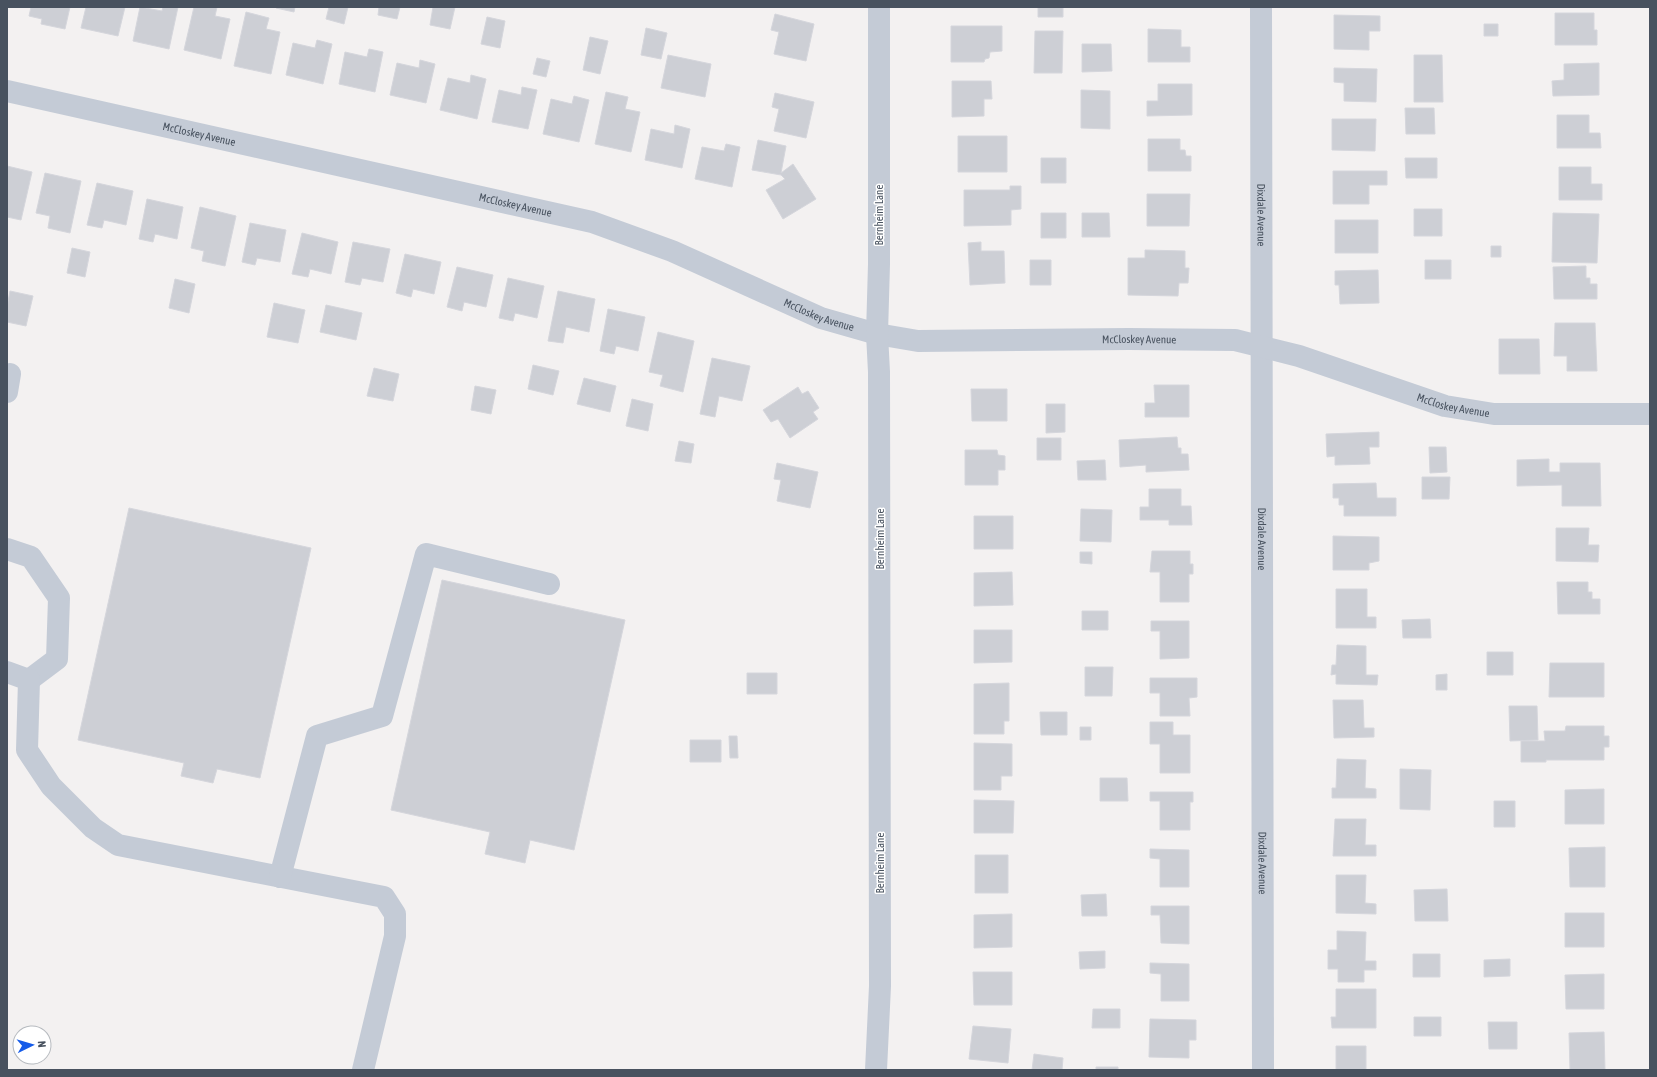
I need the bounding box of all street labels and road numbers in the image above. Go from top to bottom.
street label: McCloskey Avenue [162,120,237,148]
street label: Dixdale Avenue [1255,183,1267,247]
street label: Bernheim Lane [873,185,885,245]
street label: McCloskey Avenue [478,191,553,219]
street label: McCloskey Avenue [782,296,856,333]
street label: McCloskey Avenue [1102,333,1176,345]
street label: McCloskey Avenue [1415,391,1490,419]
street label: Dixdale Avenue [1256,507,1268,571]
street label: Bernheim Lane [874,509,886,569]
street label: Dixdale Avenue [1257,831,1269,895]
street label: Bernheim Lane [874,833,886,893]

